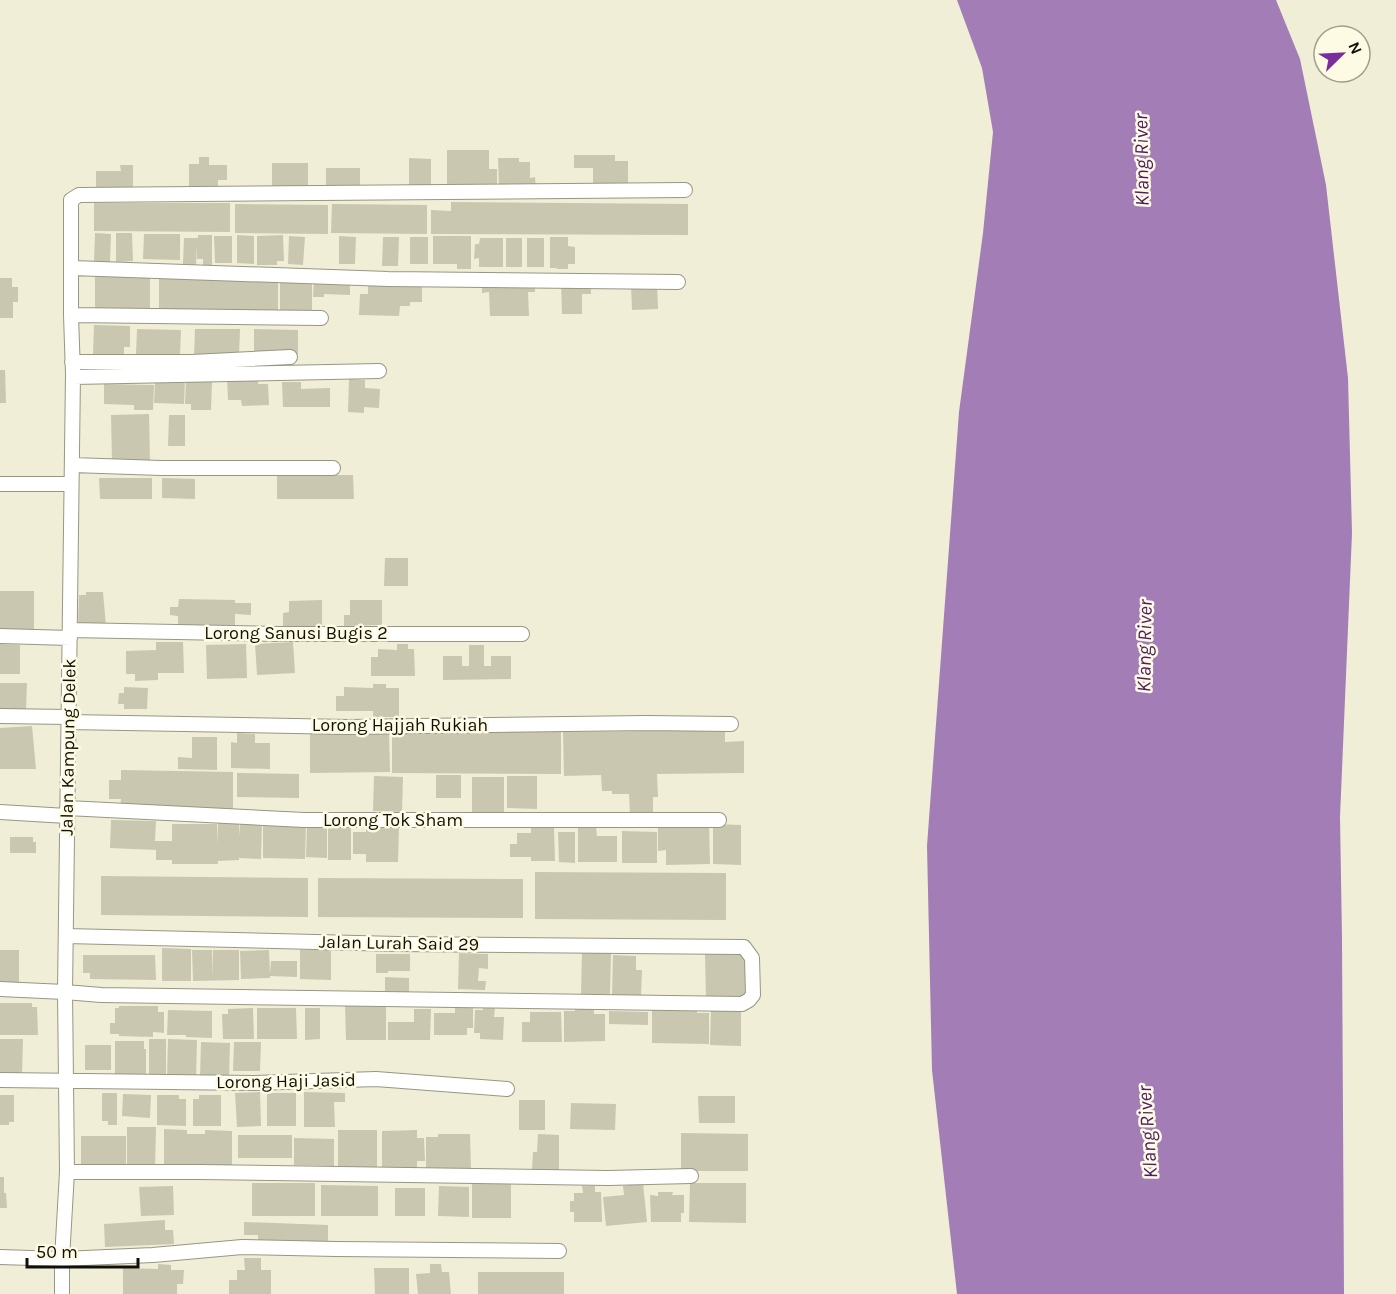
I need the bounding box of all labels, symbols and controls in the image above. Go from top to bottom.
north arrow [1312,24,1372,84]
text: N [1344,39,1366,57]
water label: Klang River [1129,112,1154,207]
water label: Klang River [1132,598,1157,693]
street label: Lorong Sanusi Bugis 2 [204,622,388,644]
street label: Jalan Kampung Delek [55,658,81,836]
street label: Lorong Hajjah Rukiah [312,714,488,736]
street label: Lorong Tok Sham [323,809,463,831]
street label: Jalan Lurah Said 29 [319,931,479,955]
street label: Lorong Haji Jasid [216,1069,356,1093]
water label: Klang River [1133,1084,1162,1179]
scale bar [27,1231,138,1269]
text: 50 m [36,1241,78,1263]

